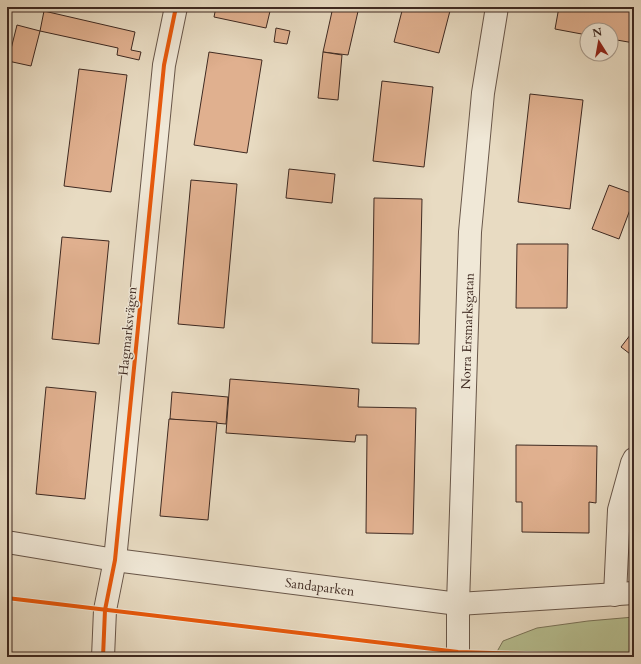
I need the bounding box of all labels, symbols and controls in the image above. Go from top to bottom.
north arrow [579,22,619,62]
text: N [591,24,604,41]
street label: Norra Ersmarksgatan [457,272,479,390]
street label: Hagmarksvägen [114,285,142,376]
street label: Sandaparken [284,574,356,601]

